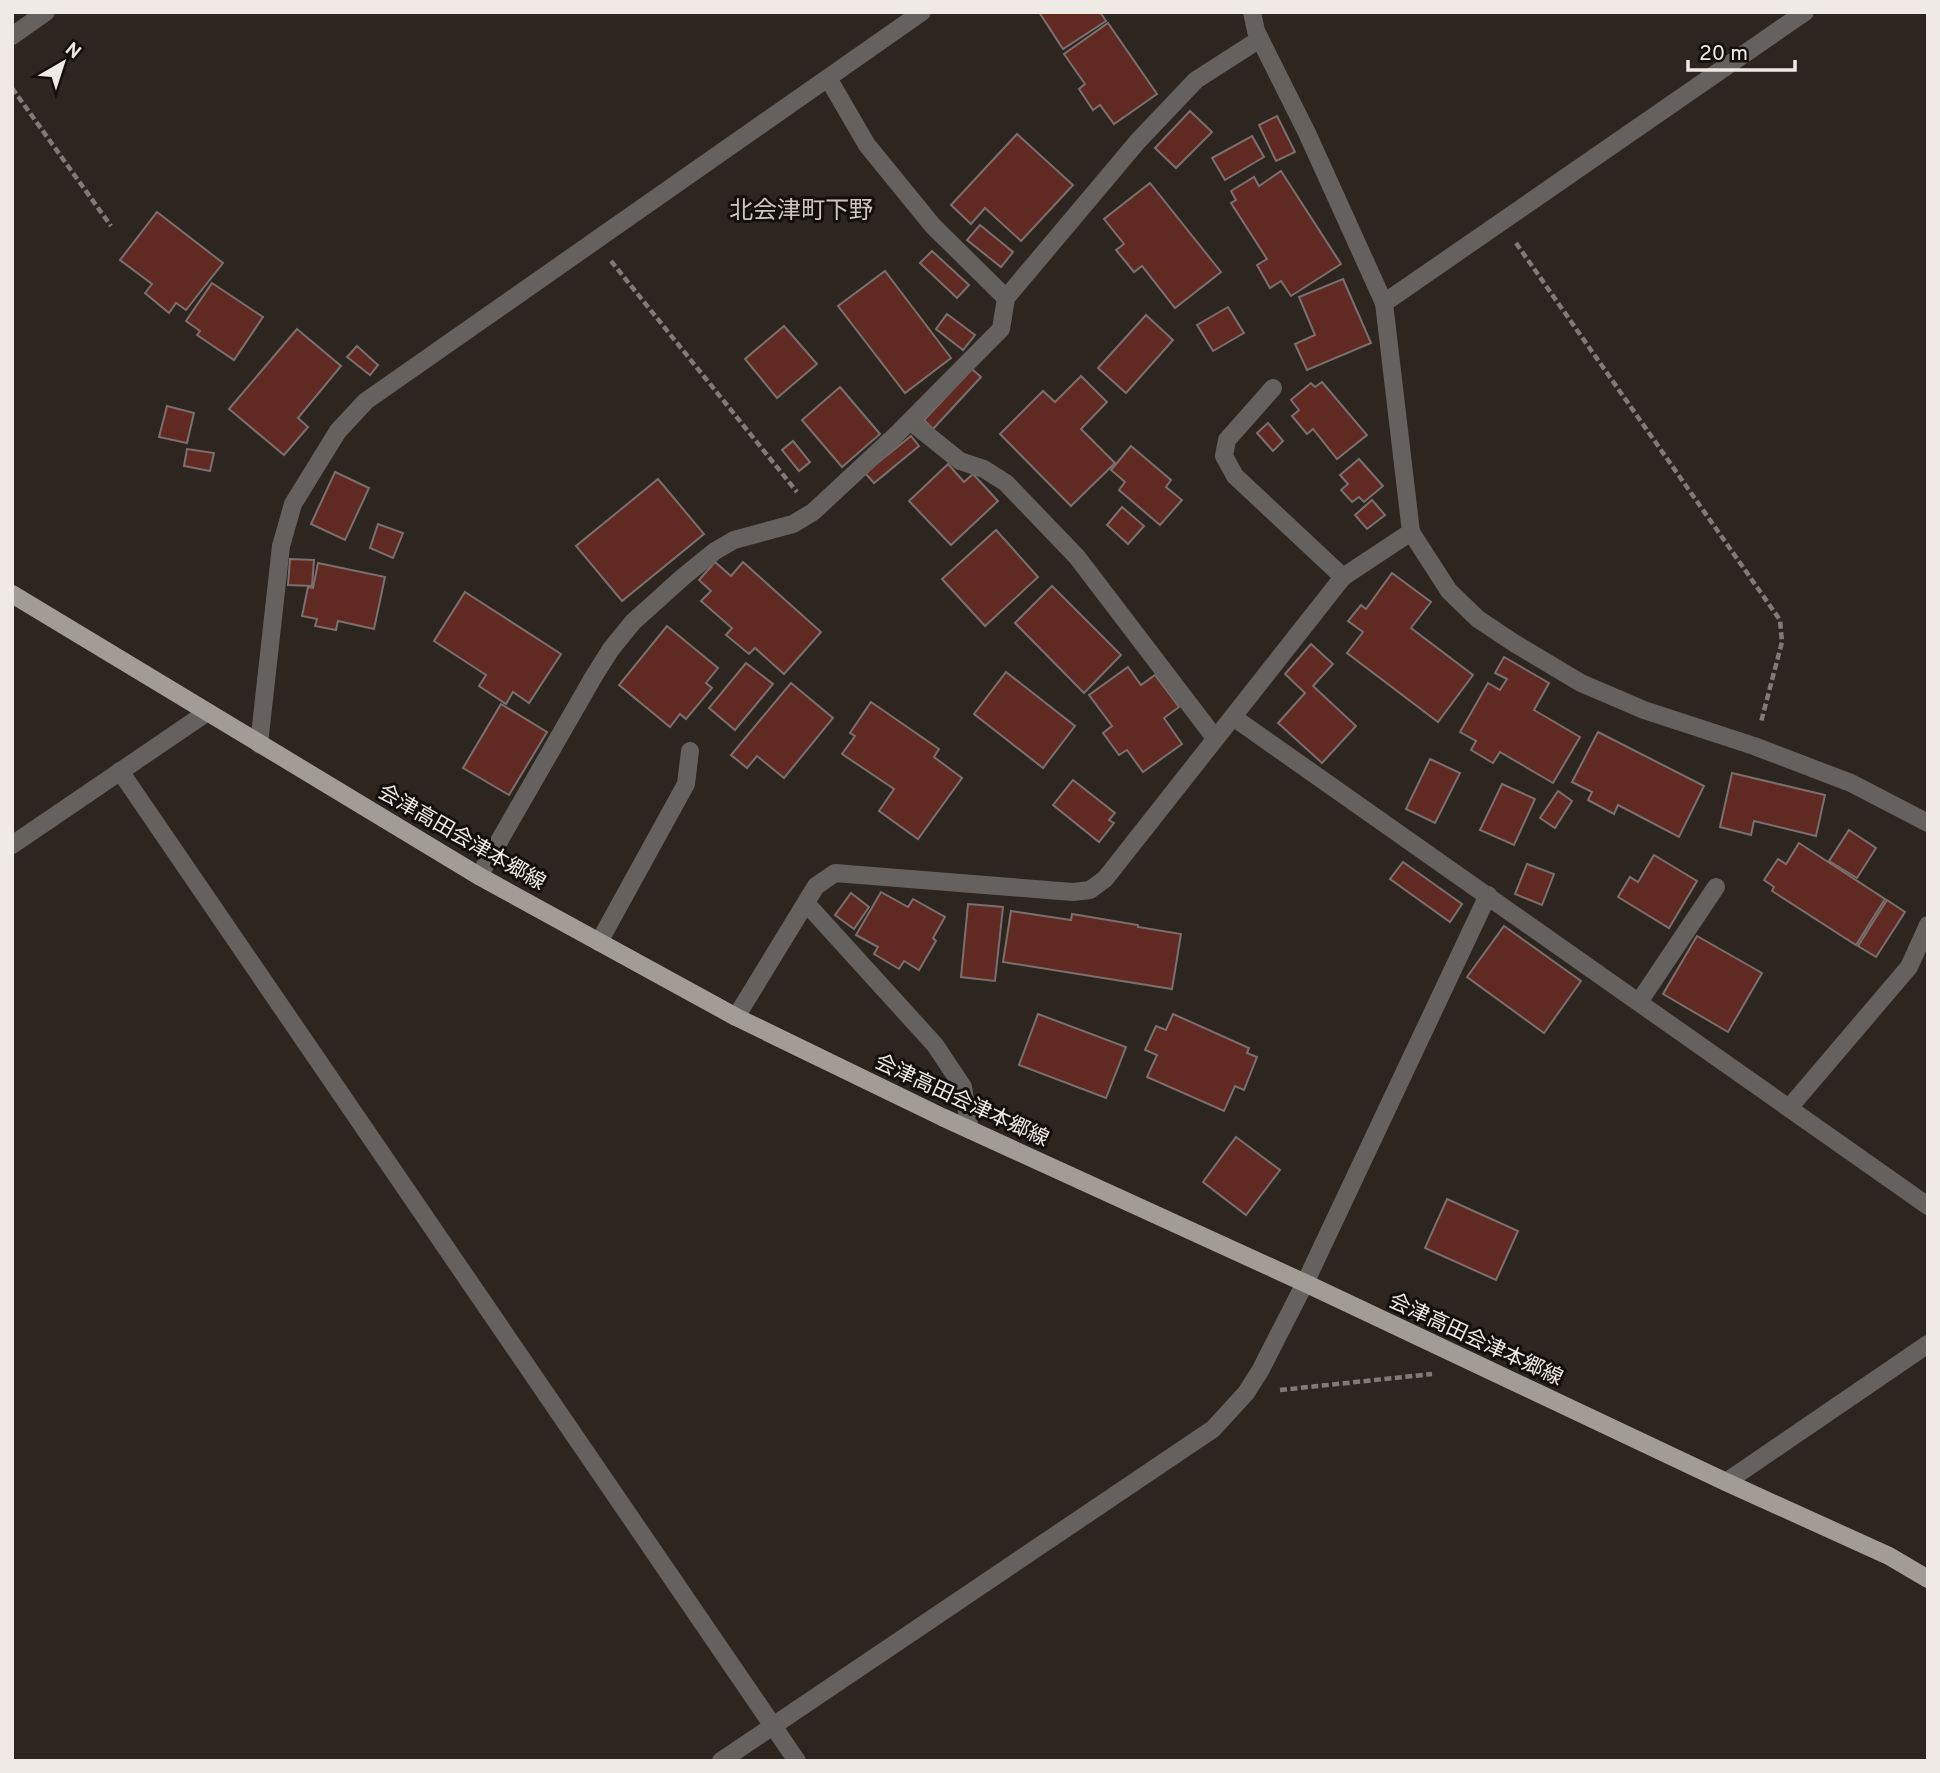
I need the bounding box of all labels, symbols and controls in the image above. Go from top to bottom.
north arrow [28,28,98,98]
scale bar [1688,28,1795,72]
text: N [60,38,85,65]
text: 20 m [1699,41,1748,68]
district label: 北会津町下野 [729,197,873,227]
street label: 会津高田会津本郷線 [373,779,550,897]
street label: 会津高田会津本郷線 [870,1049,1053,1154]
street label: 会津高田会津本郷線 [1384,1288,1567,1393]

